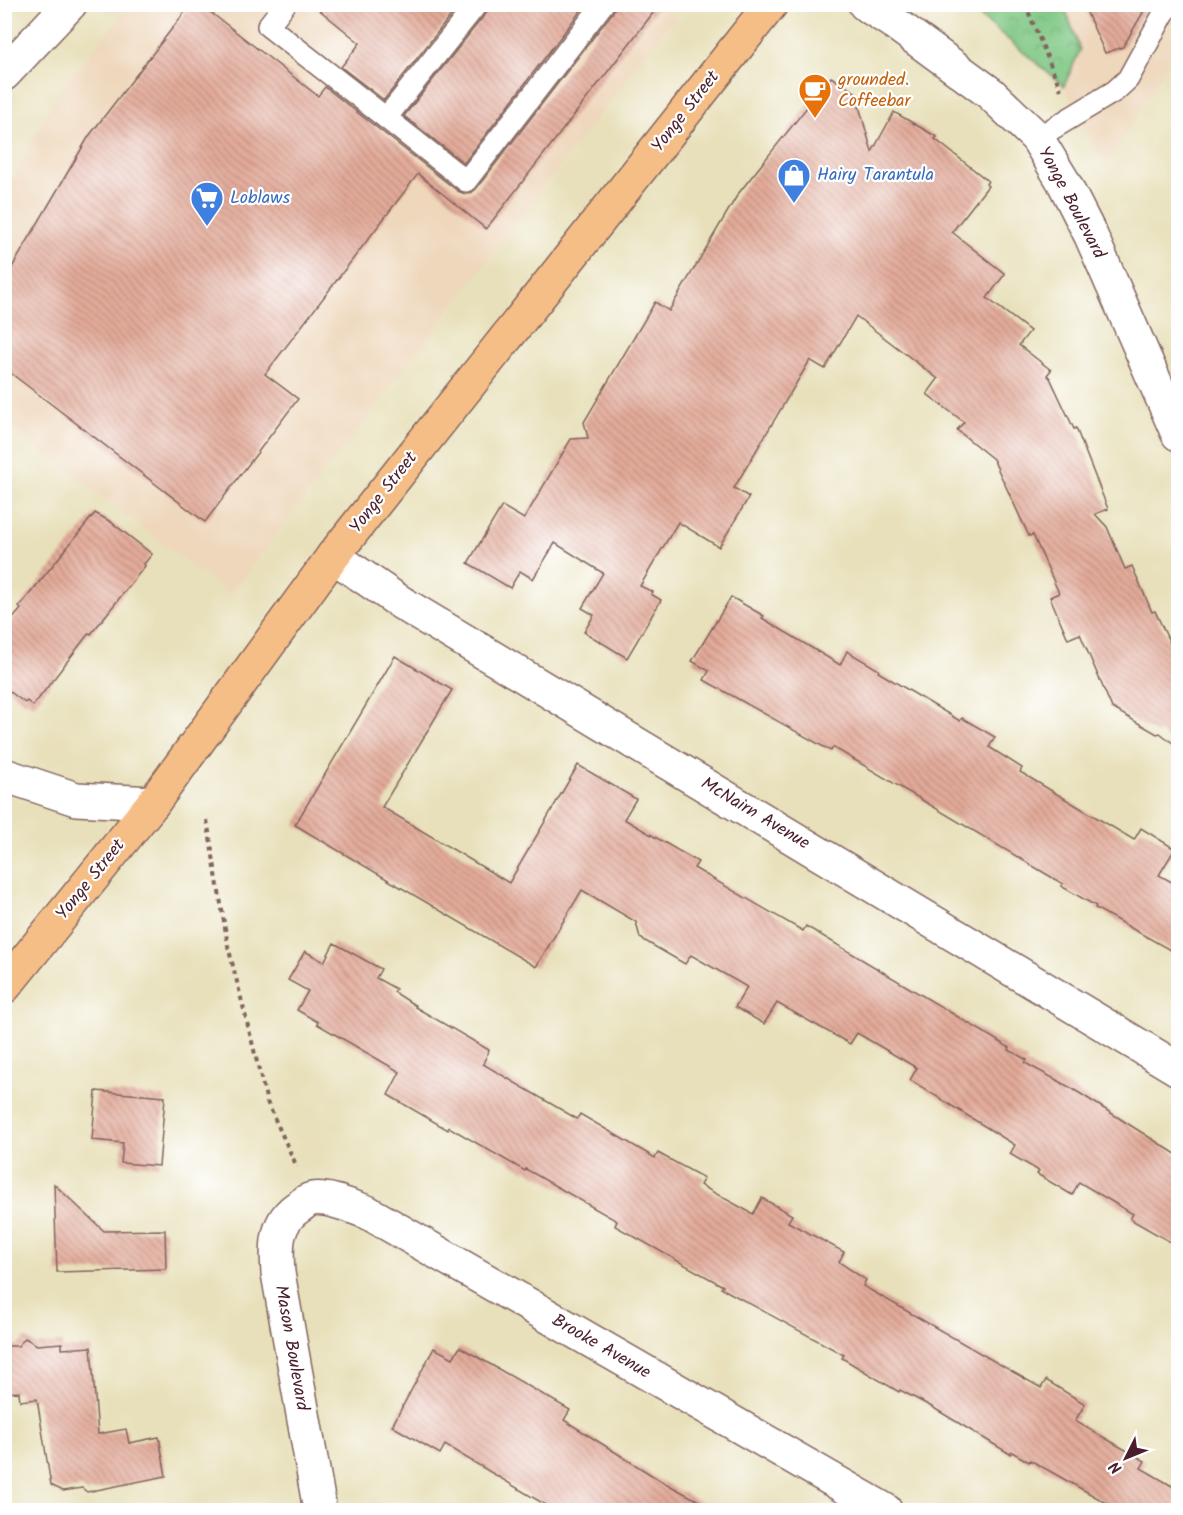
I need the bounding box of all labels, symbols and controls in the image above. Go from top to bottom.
street label: Yonge Street [645,64,728,159]
place label: grounded. Coffeebar [837,66,912,116]
cafe icon: grounded. Coffeebar [797,72,833,119]
street label: Yonge Boulevard [1029,142,1113,265]
shop icon: Hairy Tarantula [776,157,812,204]
place label: Hairy Tarantula [817,161,934,190]
supermarket icon: Loblaws [189,180,225,227]
place label: Loblaws [230,184,290,213]
street label: Yonge Street [343,445,426,540]
street label: McNairn Avenue [695,770,815,858]
street label: Yonge Street [49,832,134,927]
street label: Mason Boulevard [266,1283,316,1414]
street label: Brooke Avenue [546,1307,656,1387]
north arrow [1096,1428,1156,1488]
text: N [1104,1455,1129,1479]

